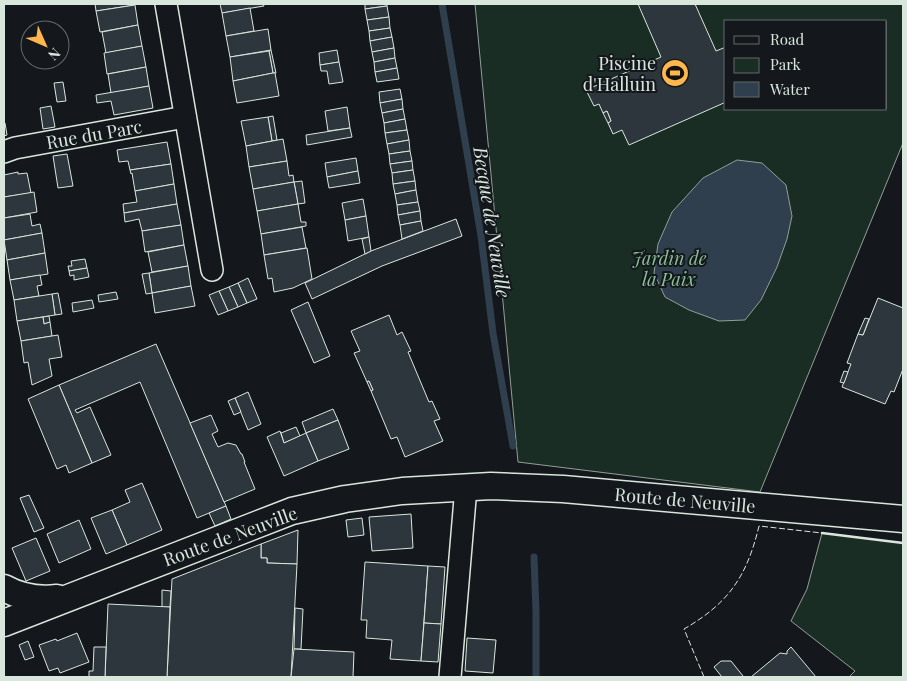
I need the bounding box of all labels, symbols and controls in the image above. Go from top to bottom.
north arrow [20,20,70,70]
legend [724,20,887,110]
text: Road [770,29,804,49]
text: N [44,44,65,65]
place label: Piscine d'Halluin [583,51,656,96]
text: Park [770,54,802,74]
sports icon: Piscine d'Halluin [660,58,690,88]
text: Water [769,79,810,99]
street label: Rue du Parc [44,114,144,154]
water label: Becque de Neuville [468,144,518,299]
park label: Jardin de la Paix [632,246,707,291]
street label: Route de Neuville [614,482,756,518]
street label: Route de Neuville [160,501,300,571]

